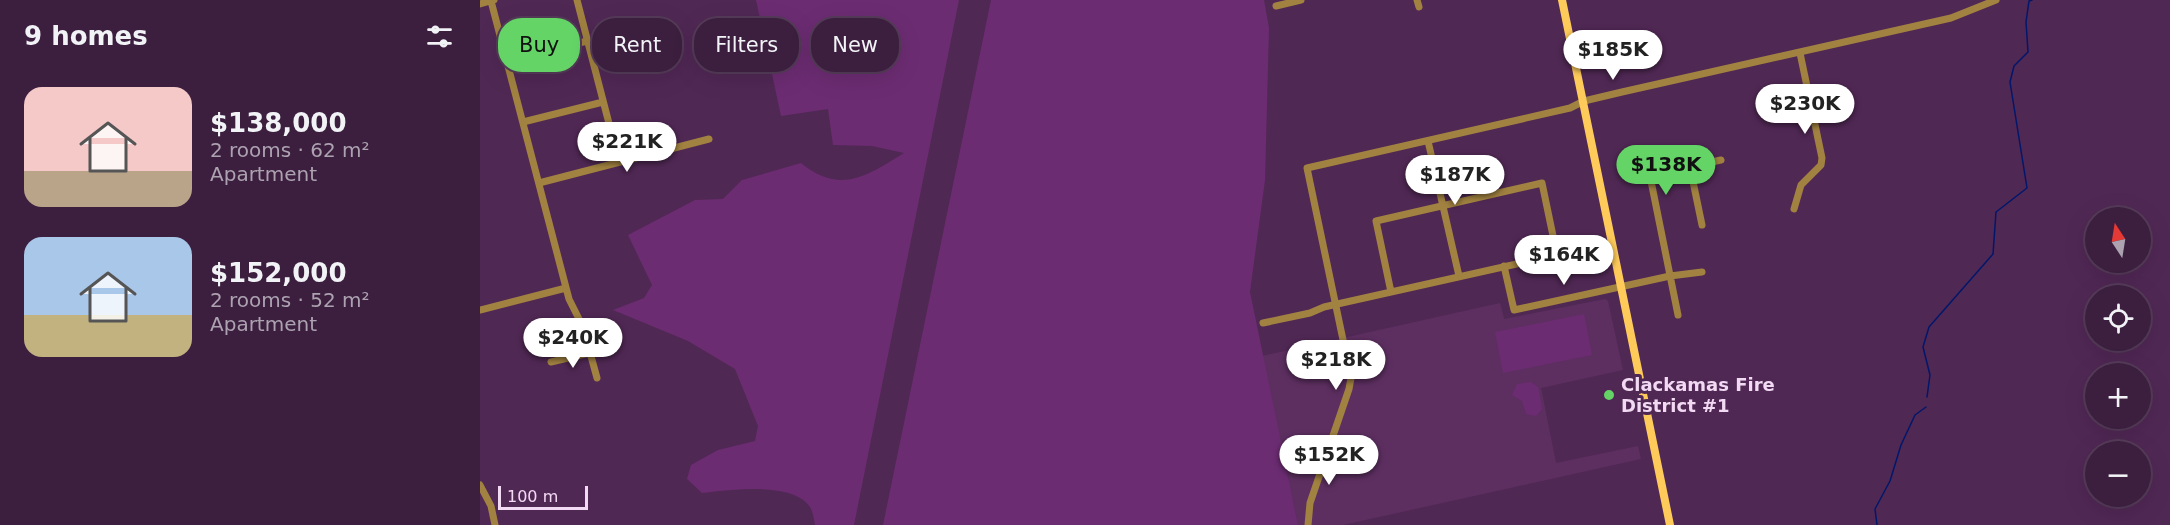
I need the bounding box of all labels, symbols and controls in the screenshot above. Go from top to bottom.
chip: Buy [498,18,580,72]
chip: Rent [592,18,682,72]
chip: Filters [694,18,799,72]
chip: New [811,18,899,72]
icon: filters [423,20,456,53]
text: 9 homes [24,21,148,51]
pin: $185K [1571,30,1655,81]
text: $185K [1577,37,1649,61]
pin: $230K [1763,84,1847,135]
text: $230K [1769,91,1841,115]
text: $138,000 [210,108,347,138]
icon: home [72,111,144,183]
pin: $221K [585,122,669,173]
text: $221K [591,129,663,153]
text: 2 rooms · 62 m² [210,138,370,162]
pin: $138K [1624,145,1708,196]
text: $138K [1630,152,1702,176]
pin: $187K [1413,155,1497,206]
text: Apartment [210,162,317,186]
text: $187K [1419,162,1491,186]
north arrow [2085,207,2151,273]
map controls [2085,207,2151,507]
pin: $164K [1522,235,1606,286]
text: $164K [1528,242,1600,266]
text: $152,000 [210,258,347,288]
icon: home [72,261,144,333]
button: locate [2085,285,2151,351]
text: 2 rooms · 52 m² [210,288,370,312]
text: Apartment [210,312,317,336]
pin: $240K [531,318,615,369]
text: $240K [537,325,609,349]
pin: $218K [1294,340,1378,391]
text: $218K [1300,347,1372,371]
button: + [2085,363,2151,429]
place label: Clackamas Fire District #1 [1621,374,1775,416]
marker: Clackamas Fire District #1 [1602,388,1616,402]
pin: $152K [1287,435,1371,486]
button: − [2085,441,2151,507]
text: $152K [1293,442,1365,466]
scale bar [498,483,588,510]
text: 100 m [507,487,558,506]

